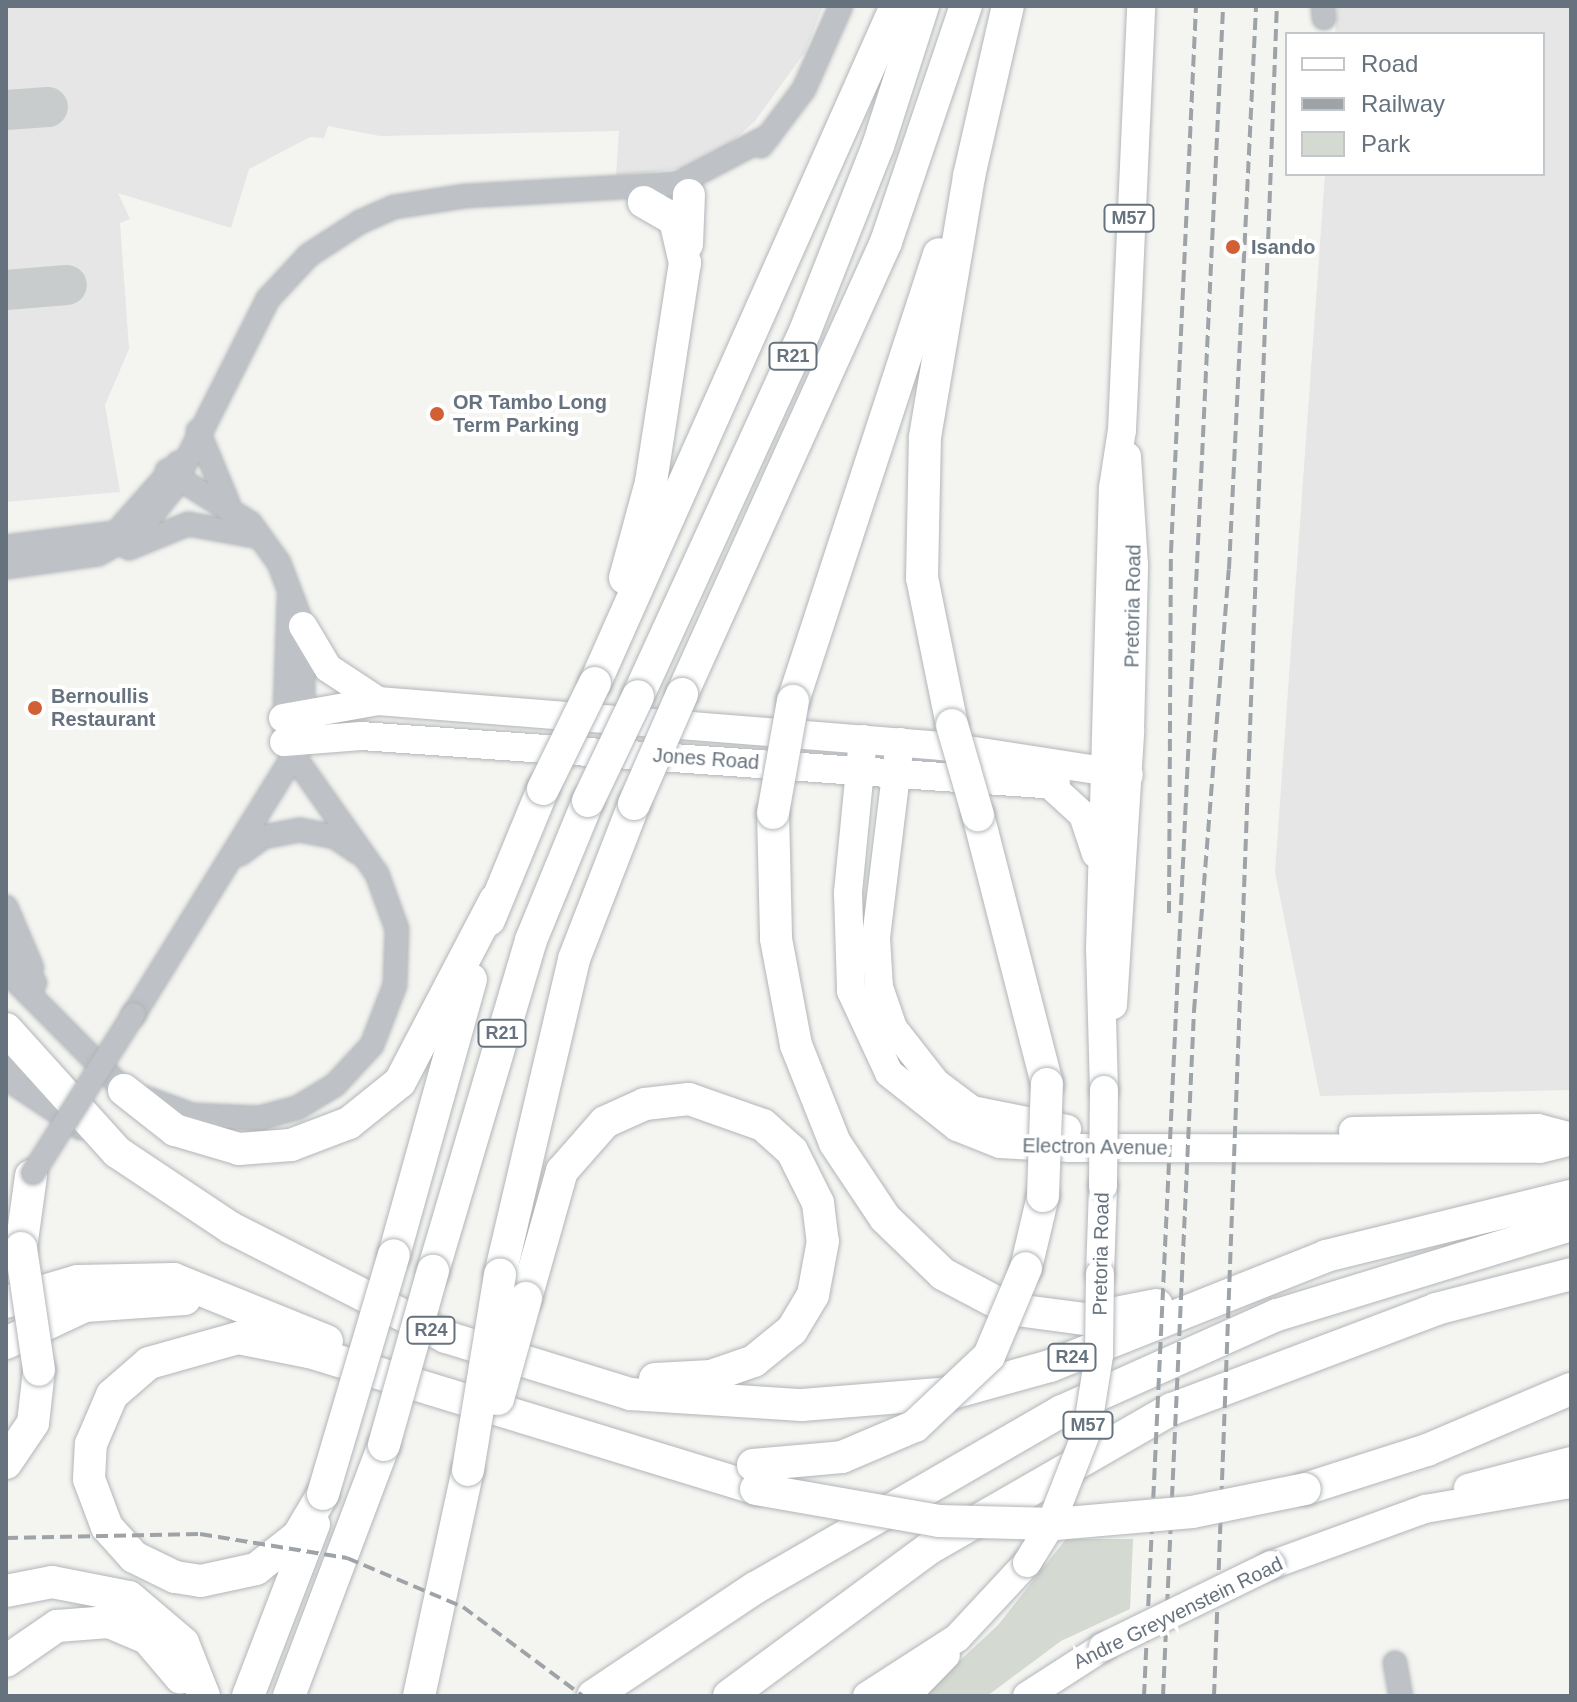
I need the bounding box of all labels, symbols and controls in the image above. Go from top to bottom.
legend [1285,32,1545,176]
text: Road [1361,50,1418,77]
text: Railway [1361,90,1445,117]
text: Park [1361,130,1410,157]
road number: M57 [1103,204,1155,232]
place label: Isando [1251,235,1315,259]
marker: Isando [1222,236,1244,258]
road number: R21 [767,342,819,370]
place label: OR Tambo Long Term Parking [453,390,607,437]
marker: OR Tambo Long Term Parking [428,405,446,423]
street label: Pretoria Road [1120,544,1146,668]
place label: Bernoullis Restaurant [51,684,155,731]
marker: Bernoullis Restaurant [26,699,44,717]
street label: Jones Road [652,743,760,775]
road number: R21 [476,1019,528,1047]
street label: Electron Avenue [1022,1134,1168,1160]
street label: Pretoria Road [1088,1192,1114,1316]
road number: R24 [405,1316,457,1344]
road number: R24 [1046,1343,1098,1371]
road number: M57 [1062,1411,1114,1439]
street label: Andre Greyvenstein Road [1069,1552,1287,1674]

